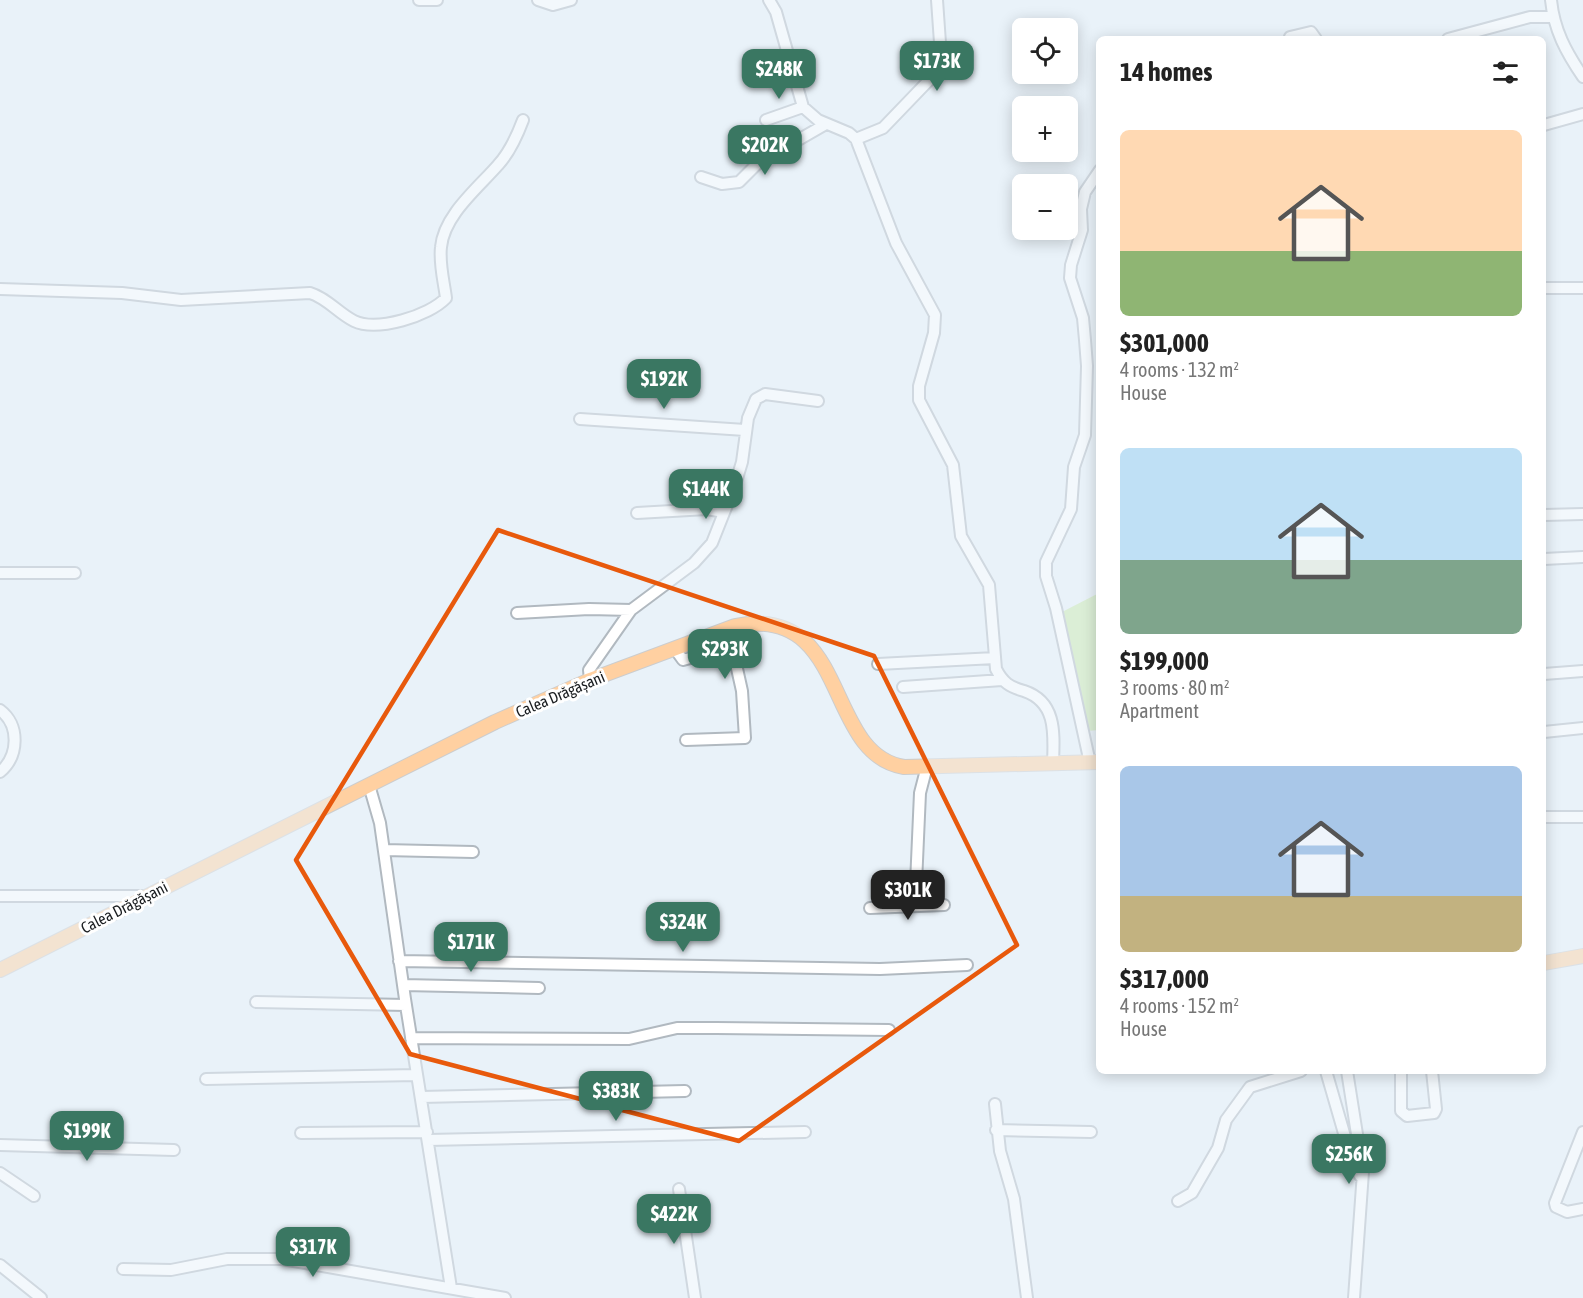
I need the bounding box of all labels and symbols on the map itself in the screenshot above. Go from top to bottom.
pin: $173K [895,41,979,92]
pin: $248K [737,49,821,100]
pin: $202K [723,125,807,176]
pin: $192K [622,359,706,410]
pin: $144K [664,469,748,520]
pin: $293K [683,629,767,680]
street label: Calea Drăgășani [513,667,608,722]
pin: $301K [866,870,950,921]
street label: Calea Drăgășani [78,877,171,937]
pin: $324K [641,902,725,953]
pin: $171K [429,922,513,973]
pin: $383K [574,1071,658,1122]
pin: $199K [45,1111,129,1162]
pin: $256K [1307,1134,1391,1185]
pin: $422K [632,1194,716,1245]
pin: $317K [271,1227,355,1278]

